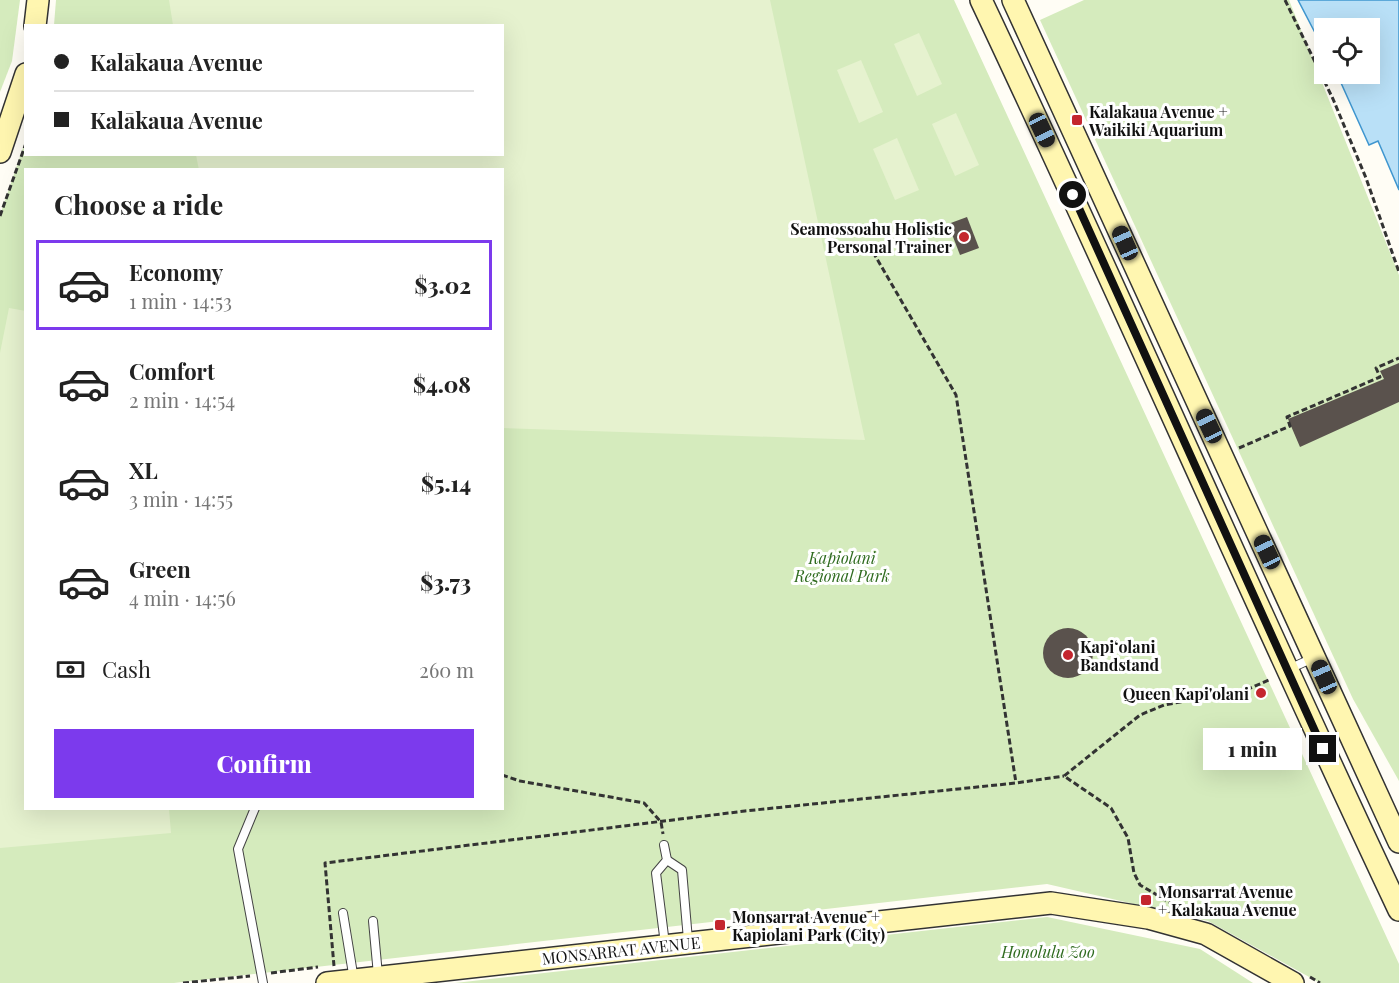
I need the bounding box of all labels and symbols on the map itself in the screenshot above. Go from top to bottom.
place label: Kalakaua Avenue + Waikiki Aquarium [1088,101,1228,140]
car [1026,110,1058,150]
marker: Kalakaua Avenue + Waikiki Aquarium [1070,113,1084,127]
route start [1059,181,1086,208]
place label: Seamossoahu Holistic Personal Trainer [790,218,953,257]
car [1109,223,1141,263]
marker: Seamossoahu Holistic Personal Trainer [957,230,971,244]
car [1193,406,1225,446]
car [1251,532,1283,572]
park label: Kapiolani Regional Park [793,547,890,586]
place label: Kapiʻolani Bandstand [1080,636,1160,675]
marker: Kapiʻolani Bandstand [1061,648,1075,662]
car [1308,657,1340,697]
place label: Queen Kapi'olani [1123,683,1249,704]
marker: Queen Kapi'olani [1254,686,1268,700]
callout: 1 min [1203,728,1302,770]
route end [1309,735,1336,762]
place label: Monsarrat Avenue + Kalakaua Avenue [1158,881,1297,920]
marker: Monsarrat Avenue + Kalakaua Avenue [1139,893,1153,907]
place label: Monsarrat Avenue + Kapiolani Park (City) [732,906,885,945]
marker: Monsarrat Avenue + Kapiolani Park (City) [713,918,727,932]
street label: MONSARRAT AVENUE [541,931,701,969]
park label: Honolulu Zoo [1000,941,1095,962]

